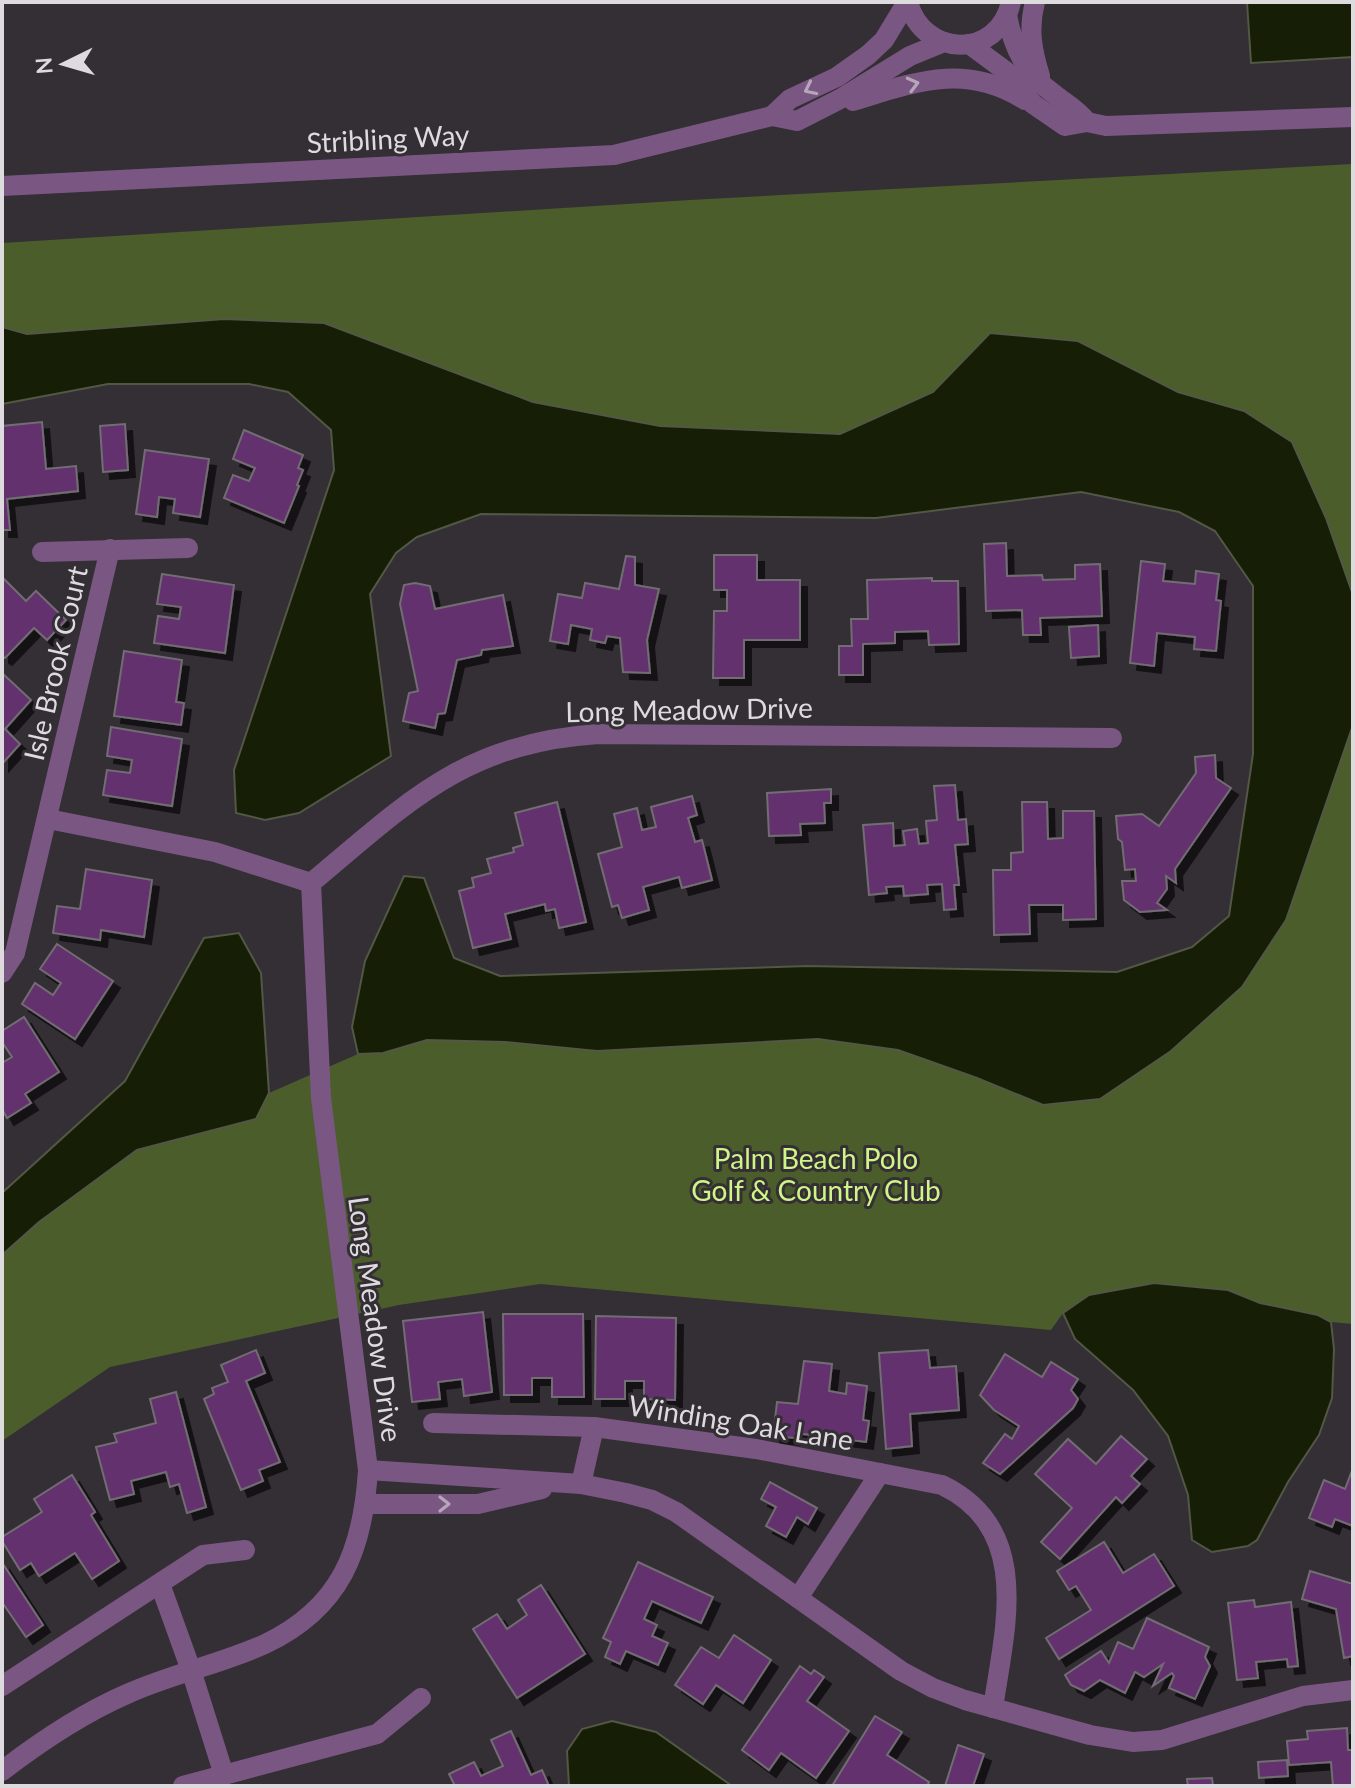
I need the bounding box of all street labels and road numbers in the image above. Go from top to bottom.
street label: Stribling Way [306,117,471,159]
street label: Isle Brook Court [16,562,94,764]
street label: Long Meadow Drive [565,690,813,728]
street label: Long Meadow Drive [342,1194,410,1444]
street label: Winding Oak Lane [626,1387,856,1457]

